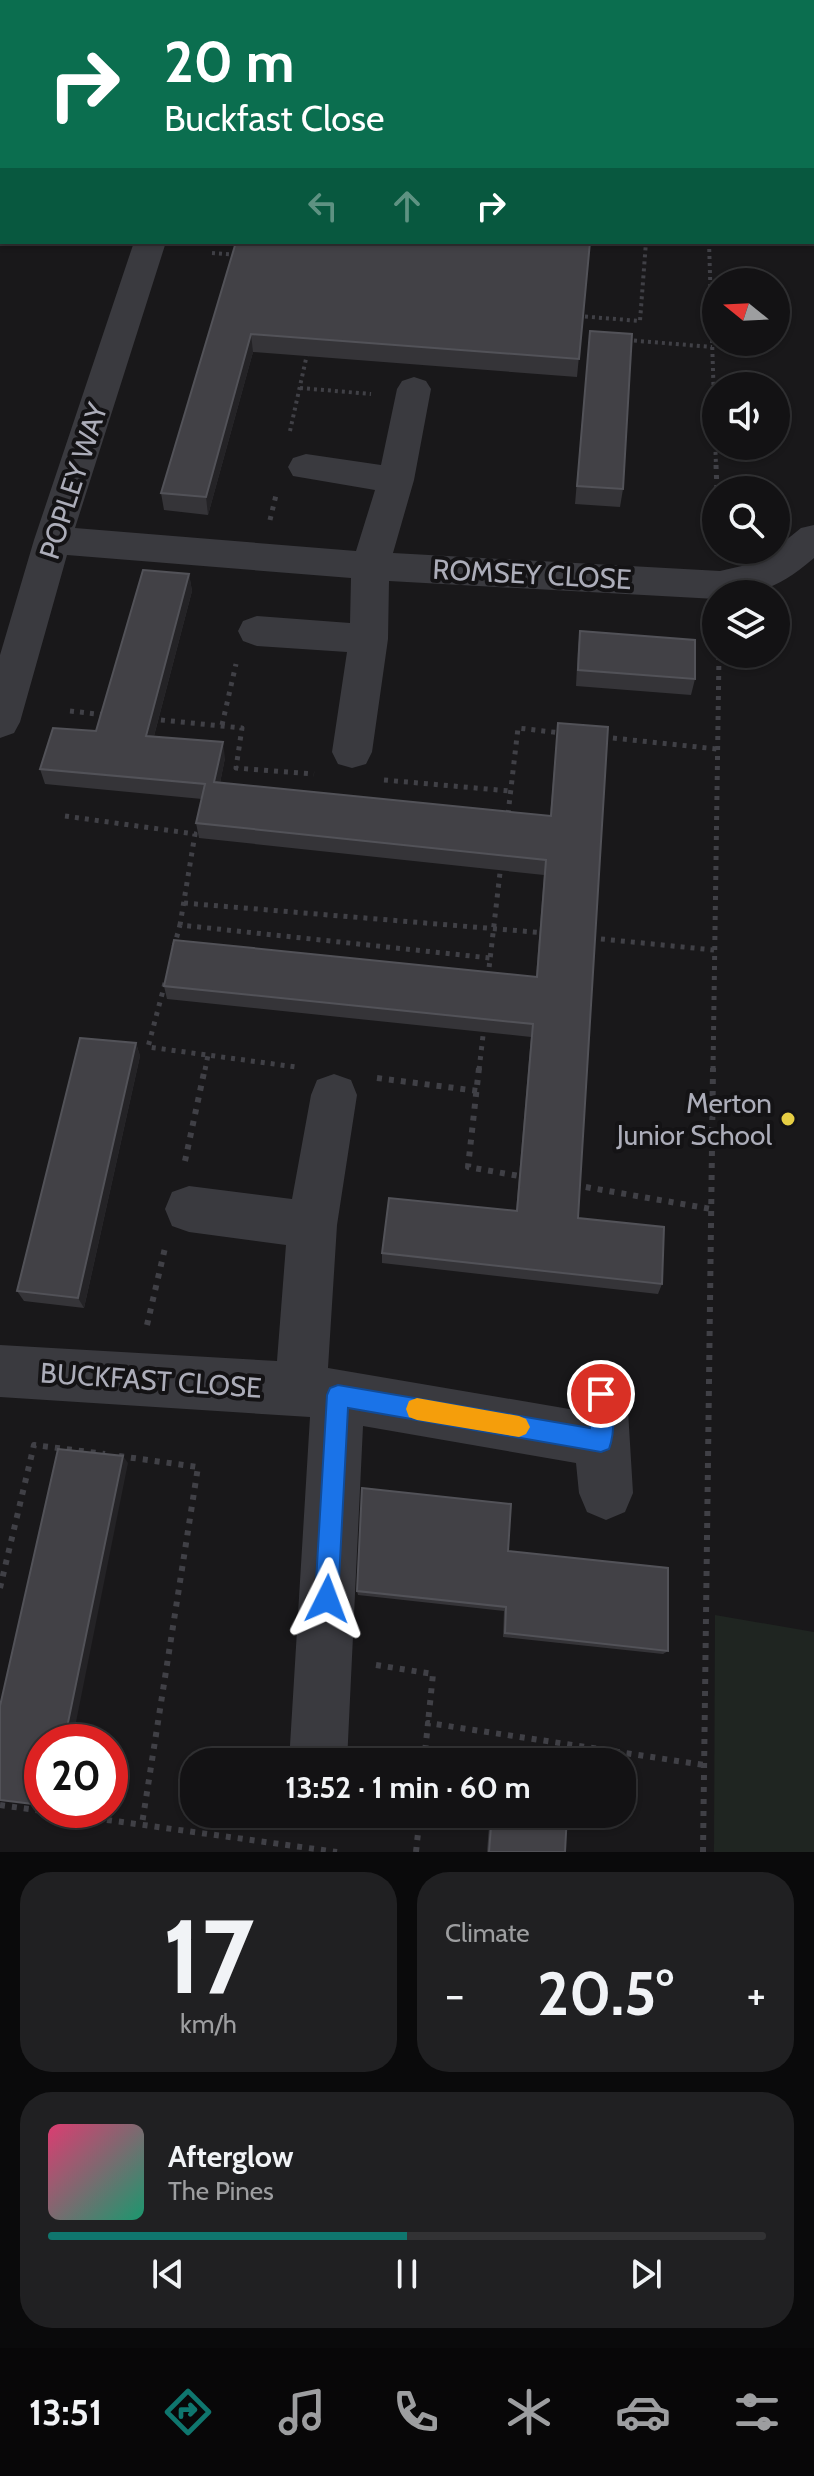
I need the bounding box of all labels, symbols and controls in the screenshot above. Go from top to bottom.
text: 20 m [164,28,294,96]
icon: right [32,32,136,136]
text: Buckfast Close [164,96,384,140]
icon: left [301,184,345,228]
icon: ahead [385,184,429,228]
icon: right [469,184,513,228]
north arrow [702,268,790,356]
map controls [702,268,790,668]
button: sound [702,372,790,460]
street label: POPLEY WAY [32,398,115,563]
button: search [702,476,790,564]
street label: ROMSEY CLOSE [432,552,632,596]
button: layers [702,580,790,668]
place label: Merton Junior School [616,1086,772,1152]
marker: Merton Junior School [779,1110,797,1128]
street label: BUCKFAST CLOSE [39,1355,263,1405]
pin [567,1360,635,1428]
icon: arrive [579,1372,623,1416]
position arrow [285,1557,369,1641]
speed limit sign: 20 [24,1724,128,1828]
text: 13:52 · 1 min · 60 m [285,1769,531,1806]
text: 17 [163,1893,254,2019]
text: Climate [445,1917,530,1949]
text: 20.5° [537,1957,674,2030]
text: − [445,1968,464,2021]
text: + [747,1968,766,2021]
text: km/h [180,2008,237,2040]
text: Afterglow [168,2138,294,2175]
text: The Pines [168,2175,274,2207]
icon: previous [146,2252,190,2296]
icon: pause [385,2252,429,2296]
icon: next [624,2252,668,2296]
icon: directions [160,2384,216,2440]
icon: music [274,2384,330,2440]
icon: phone [388,2384,444,2440]
icon: climate [501,2384,557,2440]
icon: car [615,2384,671,2440]
icon: filters [729,2384,785,2440]
text: 13:51 [29,2390,102,2434]

